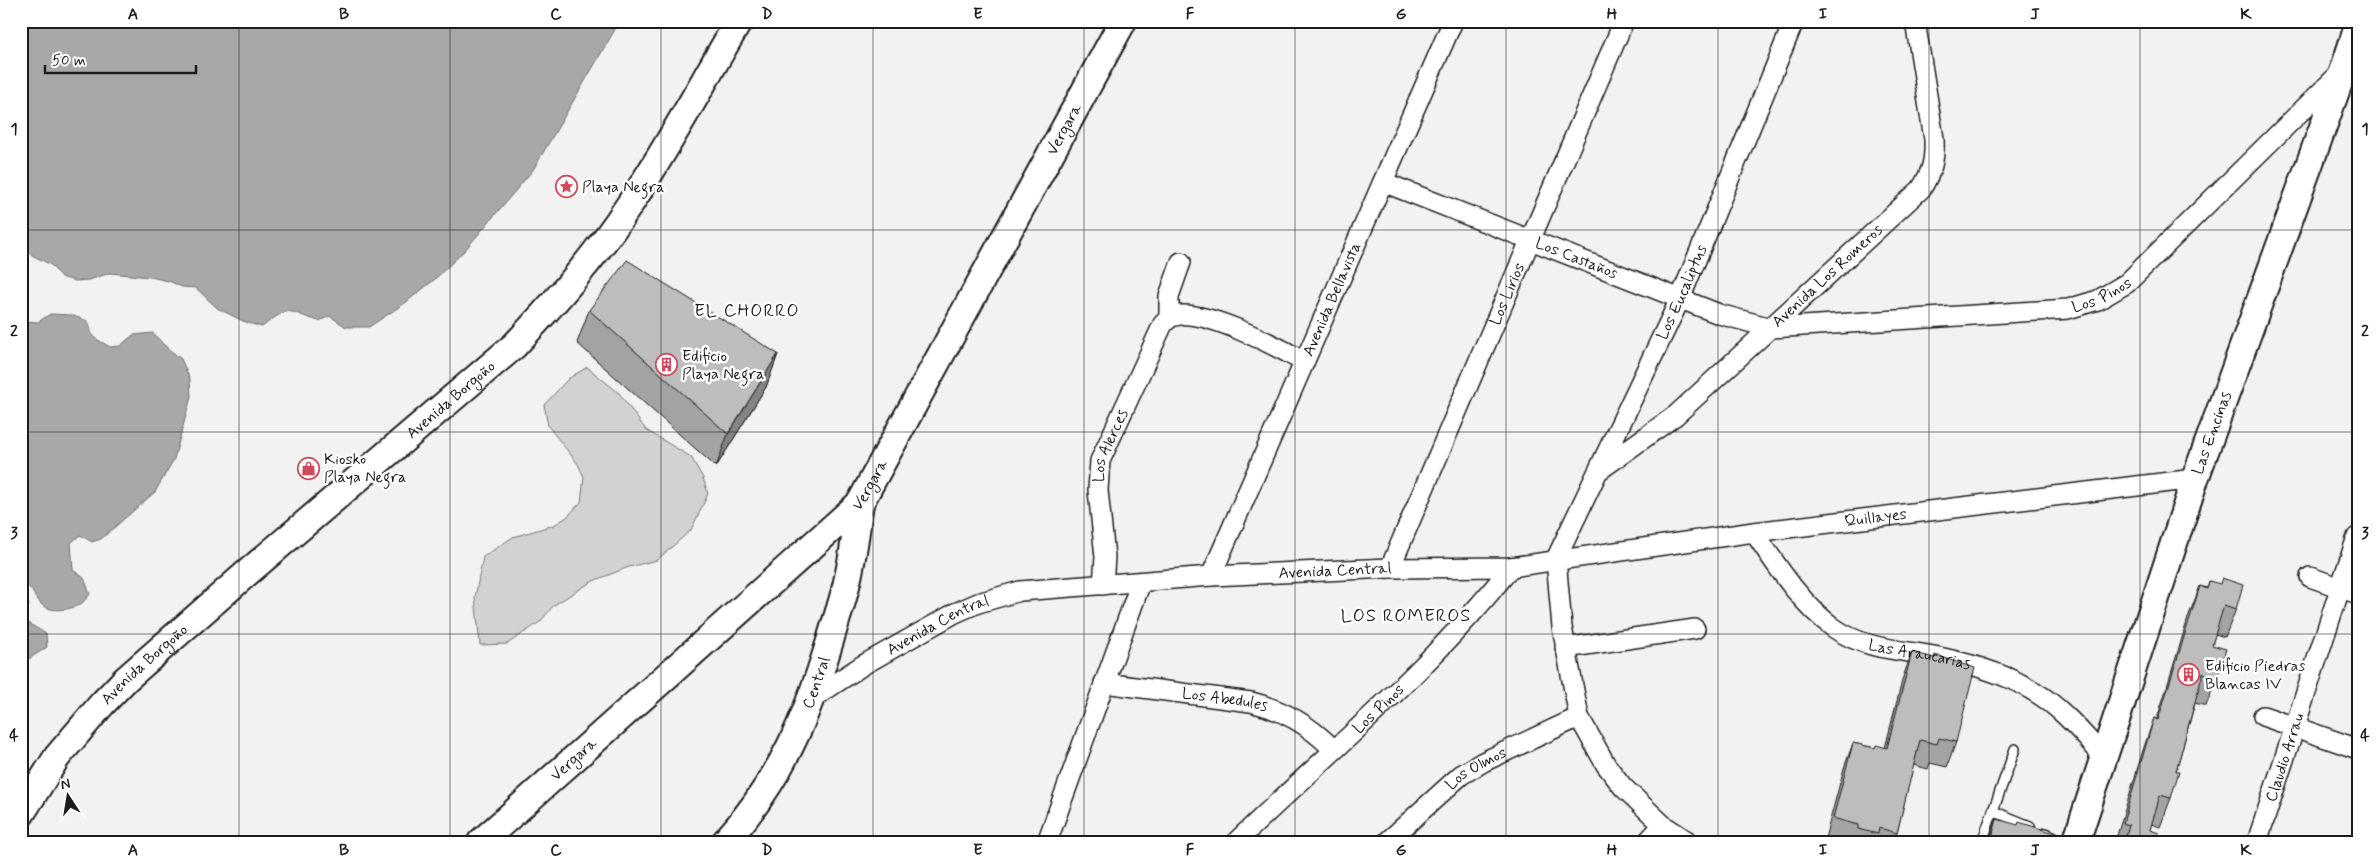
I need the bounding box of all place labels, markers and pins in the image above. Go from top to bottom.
place icon: Playa Negra [554,175,578,199]
place label: Playa Negra [582,177,664,199]
place label: Edificio Playa Negra [682,346,764,386]
building icon: Edificio Playa Negra [654,353,678,377]
place label: Kiosko Playa Negra [324,449,406,489]
shop icon: Kiosko Playa Negra [296,456,320,480]
place label: Edificio Piedras Blancas IV [2205,656,2305,695]
building icon: Edificio Piedras Blancas IV [2177,663,2201,687]

